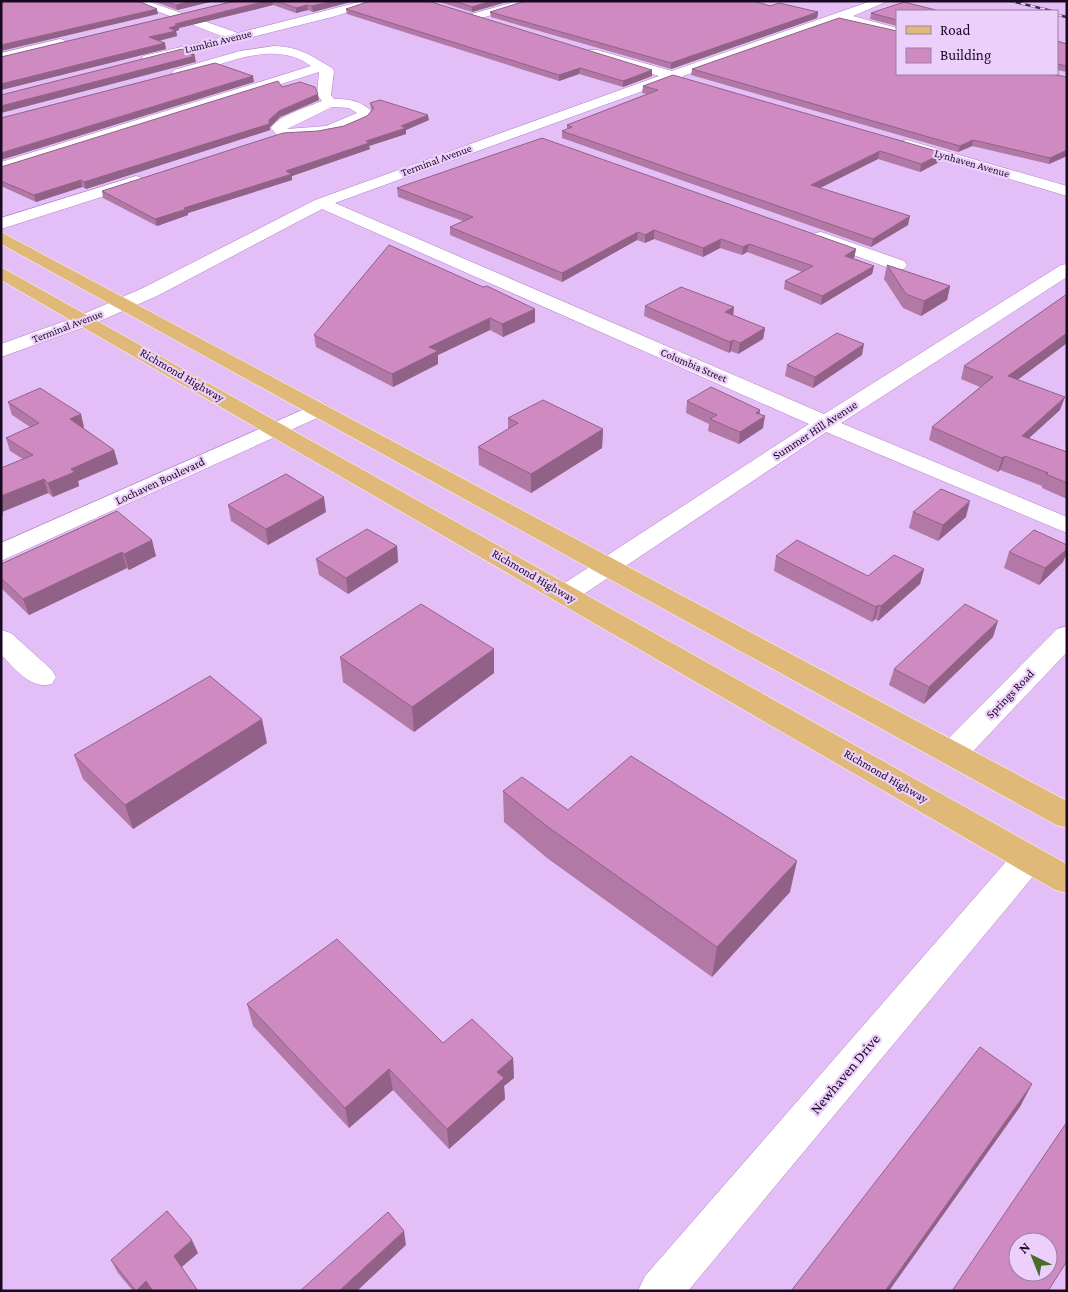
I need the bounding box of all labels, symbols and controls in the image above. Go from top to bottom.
legend [896,10,1058,75]
text: Road [940,22,971,38]
street label: Lumkin Avenue [183,27,253,55]
text: Building [940,47,991,64]
street label: Terminal Avenue [399,142,473,178]
street label: Lynhaven Avenue [933,147,1011,180]
street label: Terminal Avenue [30,307,104,345]
street label: Richmond Highway [137,345,227,405]
street label: Columbia Street [659,346,729,385]
street label: Summer Hill Avenue [770,397,860,463]
street label: Lochaven Boulevard [113,454,207,508]
street label: Richmond Highway [489,546,579,606]
street label: Springs Road [983,666,1037,721]
street label: Richmond Highway [841,746,931,806]
street label: Newhaven Drive [807,1031,883,1117]
north arrow [1008,1232,1058,1282]
text: N [1015,1238,1033,1257]

